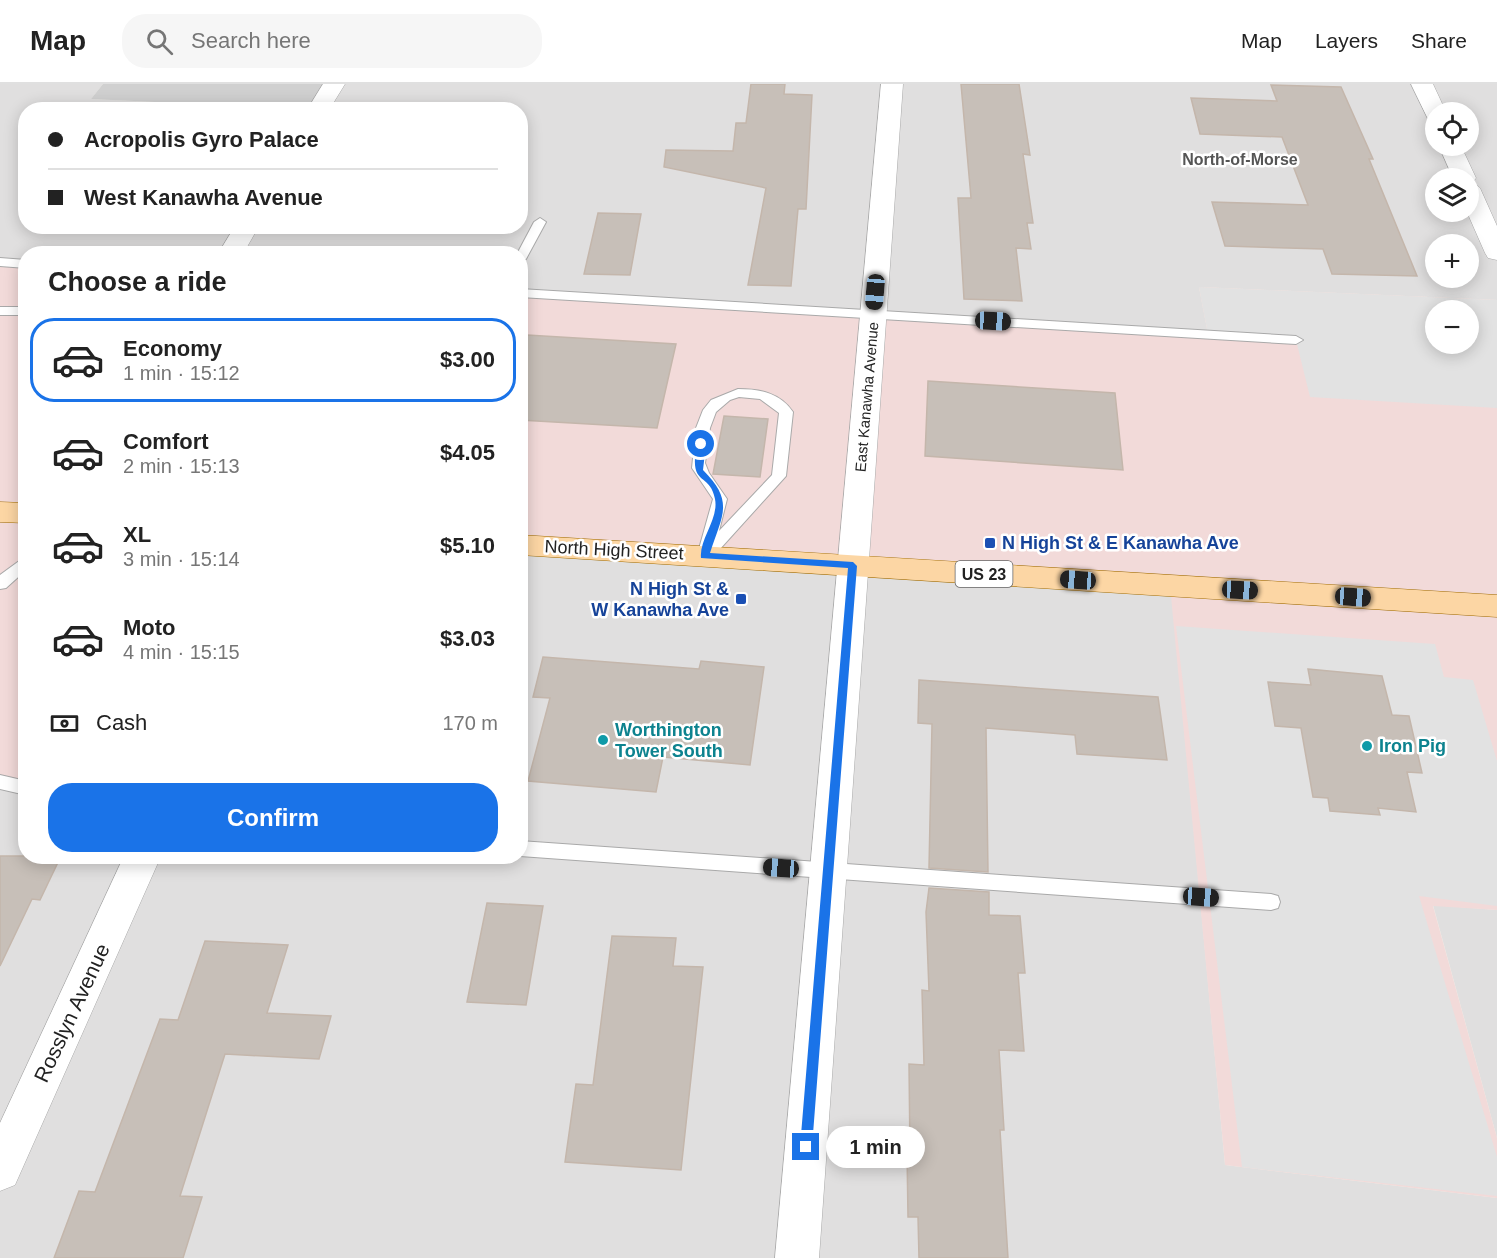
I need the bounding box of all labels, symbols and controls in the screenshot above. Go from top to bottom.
search box [122,14,542,68]
text: Map [30,25,86,56]
icon: search [143,25,176,58]
text: Search here [191,28,311,53]
text: Map [1241,29,1282,52]
text: Layers [1315,29,1378,52]
text: Share [1411,29,1467,52]
map controls [1425,102,1479,354]
button: locate [1425,102,1479,156]
text: Acropolis Gyro Palace [84,127,319,152]
district label: North-of-Morse [1182,151,1298,168]
button: layers [1425,168,1479,222]
text: West Kanawha Avenue [84,185,323,210]
button: + [1425,234,1479,288]
text: Choose a ride [48,267,227,297]
car [864,273,886,311]
button: − [1425,300,1479,354]
car [975,311,1011,331]
street label: East Kanawha Avenue [851,321,882,473]
icon: car [51,333,105,387]
text: Economy [123,336,222,361]
text: $3.00 [440,347,495,372]
text: 1 min · 15:12 [123,362,240,384]
icon: car [51,426,105,480]
text: Comfort [123,429,209,454]
route start [687,430,714,457]
text: $4.05 [440,440,495,465]
text: 2 min · 15:13 [123,455,240,477]
icon: car [51,519,105,573]
text: XL [123,522,151,547]
text: $5.10 [440,533,495,558]
place label: N High St & E Kanawha Ave [1002,533,1239,553]
street label: North High Street [544,536,684,564]
marker: N High St & E Kanawha Ave [983,536,997,550]
text: 3 min · 15:14 [123,548,240,570]
road number: US 23 [956,561,1012,587]
car [1059,570,1097,590]
place label: N High St & W Kanawha Ave [591,579,729,620]
car [1222,580,1258,600]
car [1334,587,1372,607]
marker: N High St & W Kanawha Ave [734,592,748,606]
icon: car [51,612,105,666]
text: Moto [123,615,176,640]
text: $3.03 [440,626,495,651]
text: 4 min · 15:15 [123,641,240,663]
icon: cash [48,707,81,740]
text: Cash [96,710,147,735]
text: 170 m [442,712,498,734]
place label: Worthington Tower South [615,720,723,761]
marker: Worthington Tower South [596,733,610,747]
place label: Iron Pig [1379,736,1446,756]
marker: Iron Pig [1360,739,1374,753]
button: Confirm [48,783,498,852]
car [762,858,800,878]
car [1182,887,1220,907]
street label: Rosslyn Avenue [29,940,114,1086]
callout: 1 min [827,1126,926,1168]
route end [792,1133,819,1160]
text: 1 min [849,1136,902,1158]

